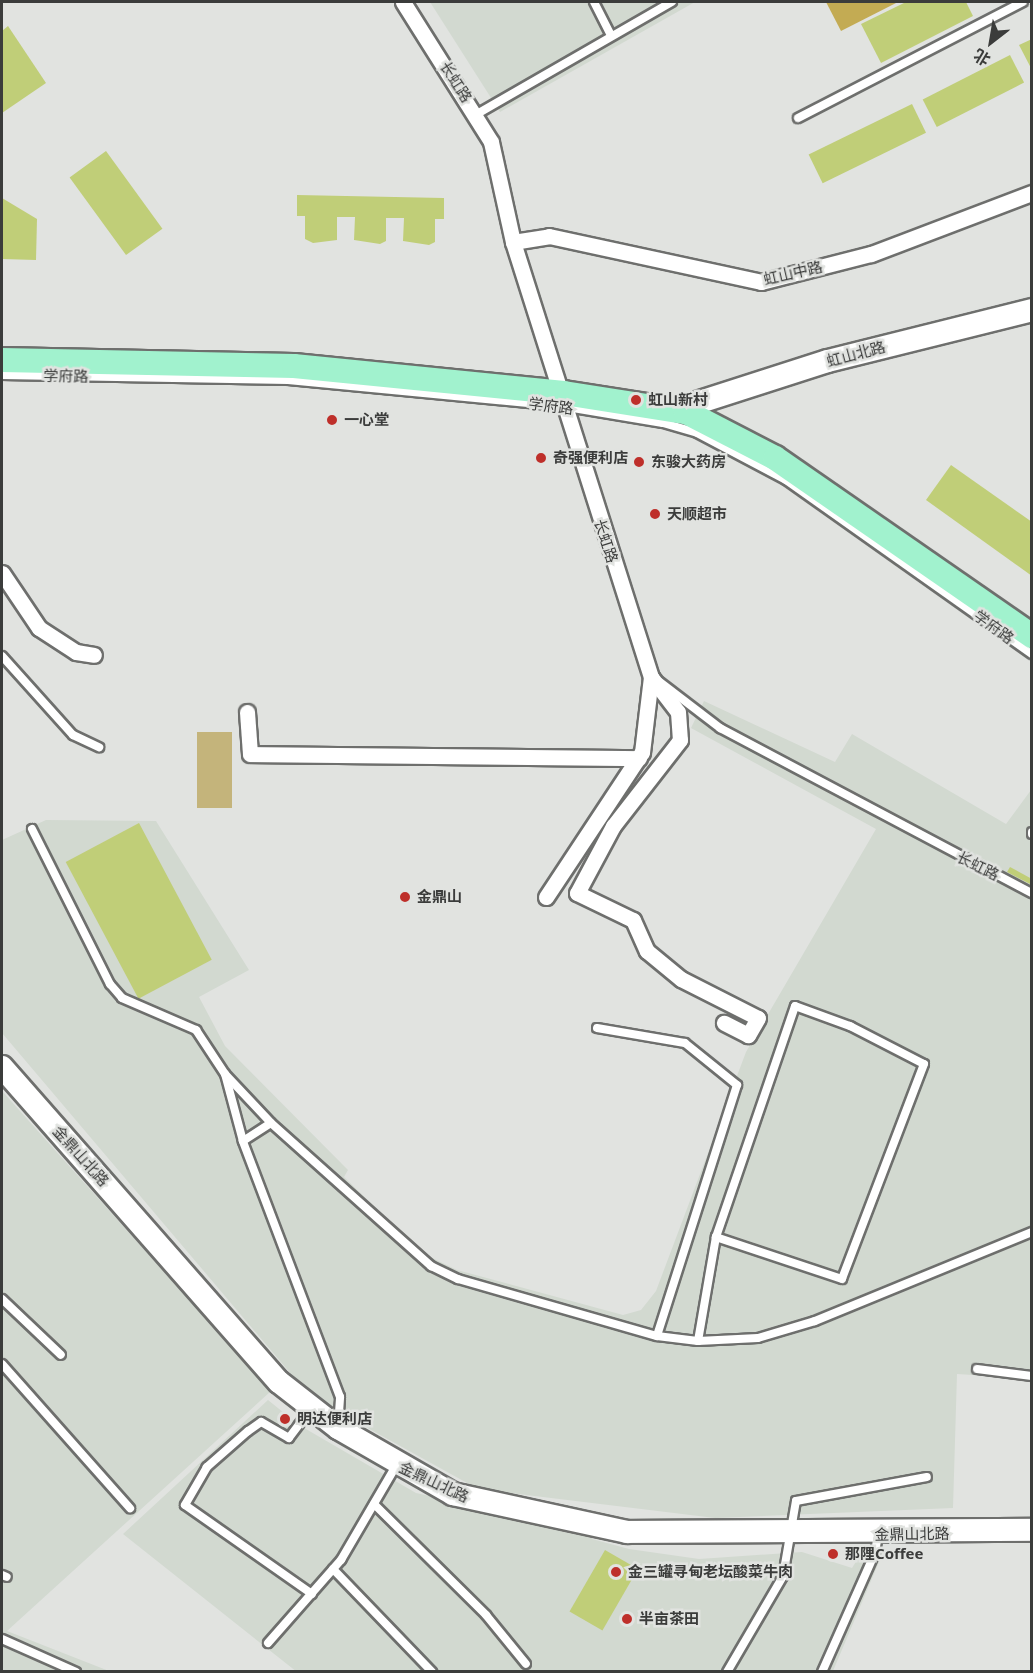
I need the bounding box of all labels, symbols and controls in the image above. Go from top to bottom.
north arrow [961,12,1021,72]
text: 北 [969,44,994,71]
street label: 长虹路 [436,58,476,106]
street label: 虹山中路 [762,257,824,289]
street label: 虹山北路 [825,338,887,370]
street label: 学府路 [43,367,89,385]
place label: 虹山新村 [648,391,708,409]
marker: 虹山新村 [629,393,643,407]
street label: 学府路 [528,394,574,418]
place label: 一心堂 [344,411,389,429]
marker: 一心堂 [325,413,339,427]
place label: 奇强便利店 [553,449,628,467]
marker: 奇强便利店 [534,451,548,465]
place label: 东骏大药房 [651,453,726,471]
marker: 东骏大药房 [632,455,646,469]
place label: 天顺超市 [667,505,727,523]
marker: 天顺超市 [648,507,662,521]
street label: 长虹路 [590,517,622,565]
street label: 学府路 [971,606,1017,648]
street label: 长虹路 [954,848,1002,884]
place label: 金鼎山 [417,888,462,906]
marker: 金鼎山 [398,890,412,904]
street label: 金鼎山北路 [49,1122,113,1190]
place label: 明达便利店 [297,1410,372,1428]
marker: 明达便利店 [278,1412,292,1426]
street label: 金鼎山北路 [396,1458,472,1506]
street label: 金鼎山北路 [874,1524,950,1544]
place label: 那䧉Coffee [845,1545,923,1563]
marker: 那䧉Coffee [826,1547,840,1561]
place label: 金三罐寻甸老坛酸菜牛肉 [628,1563,793,1581]
marker: 金三罐寻甸老坛酸菜牛肉 [609,1565,623,1579]
place label: 半亩茶田 [639,1610,699,1628]
marker: 半亩茶田 [620,1612,634,1626]

